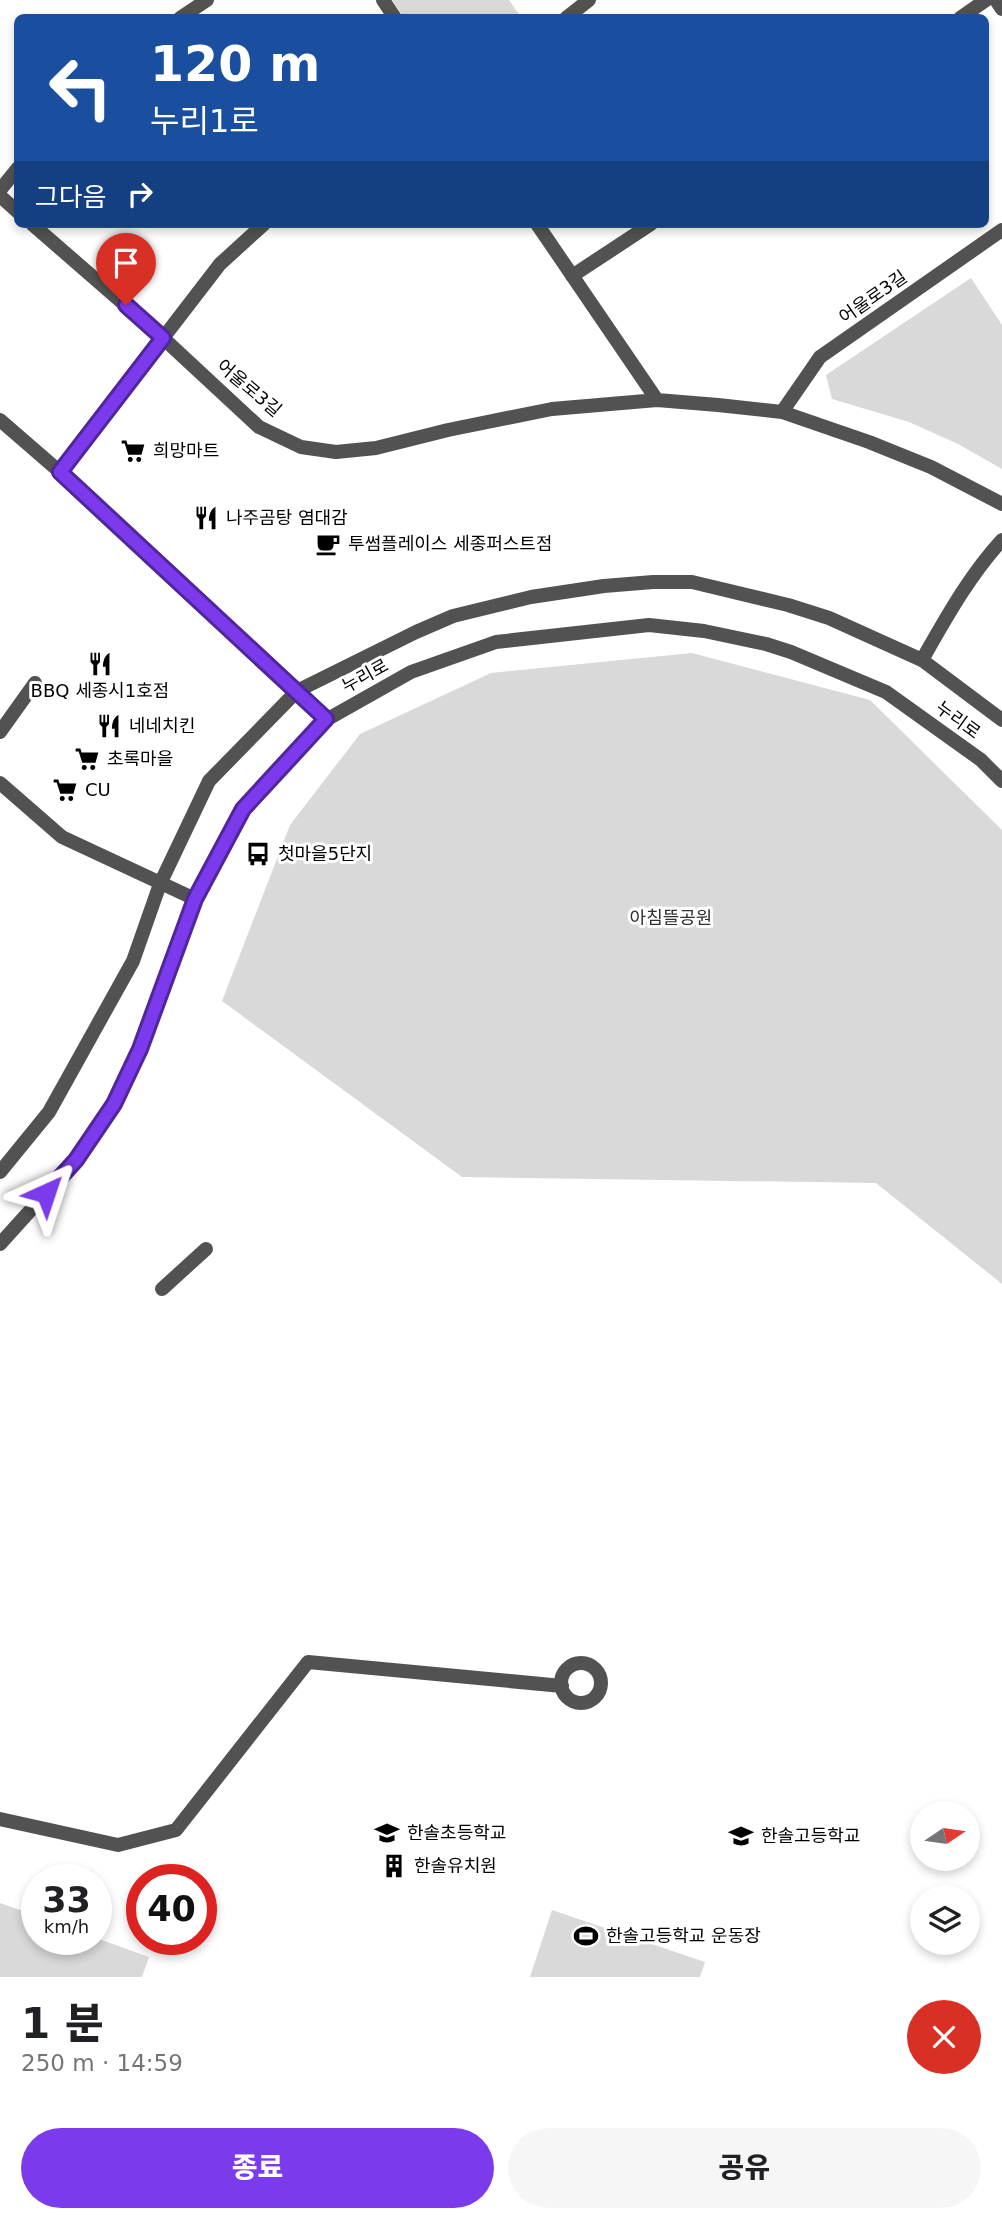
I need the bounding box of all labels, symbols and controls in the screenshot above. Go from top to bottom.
text: 120 m [150,36,320,93]
icon: left [35,42,126,133]
text: 누리1로 [150,102,259,140]
icon: right [121,175,159,213]
text: 그다음 [35,182,107,212]
pin [96,233,156,305]
icon: arrive [107,244,145,282]
street label: 어울로3길 [835,266,911,327]
street label: 어울로3길 [213,355,286,421]
supermarket icon: 희망마트 [119,437,147,465]
place label: 희망마트 [153,440,219,461]
restaurant icon: 나주곰탕 염대감 [192,504,220,532]
place label: 나주곰탕 염대감 [226,507,348,528]
cafe icon: 투썸플레이스 세종퍼스트점 [314,530,342,558]
place label: 투썸플레이스 세종퍼스트점 [348,533,552,554]
restaurant icon: BBQ 세종시1호점 [86,650,114,678]
street label: 누리로 [338,654,392,697]
place label: BBQ 세종시1호점 [31,680,169,701]
street label: 누리로 [932,696,985,743]
restaurant icon: 네네치킨 [95,712,123,740]
place label: 네네치킨 [129,715,195,736]
supermarket icon: 초록마을 [73,745,101,773]
place label: 초록마을 [107,748,173,769]
supermarket icon: CU [51,776,79,804]
place label: CU [85,779,111,800]
bus stop icon: 첫마을5단지 [244,840,272,868]
place label: 첫마을5단지 [278,843,372,864]
park label: 아침뜰공원 [630,907,712,928]
position arrow [9,1156,83,1230]
north arrow [910,1801,980,1871]
map controls [910,1801,980,1955]
school or university icon: 한솔초등학교 [373,1819,401,1847]
place label: 한솔초등학교 [407,1822,506,1843]
school or university icon: 한솔고등학교 [727,1822,755,1850]
place label: 한솔고등학교 [761,1825,860,1846]
building icon: 한솔유치원 [380,1852,408,1880]
place label: 한솔유치원 [414,1855,497,1876]
speed limit sign: 40 [126,1864,217,1955]
text: 33 [42,1880,91,1920]
button: layers [910,1885,980,1955]
text: km/h [44,1916,89,1937]
sports icon: 한솔고등학교 운동장 [572,1922,600,1950]
place label: 한솔고등학교 운동장 [606,1925,761,1946]
text: 1 분 [21,1999,104,2048]
button: close [907,2000,981,2074]
text: 250 m · 14:59 [21,2050,183,2076]
button: 종료 [21,2128,494,2208]
button: 공유 [508,2128,981,2208]

